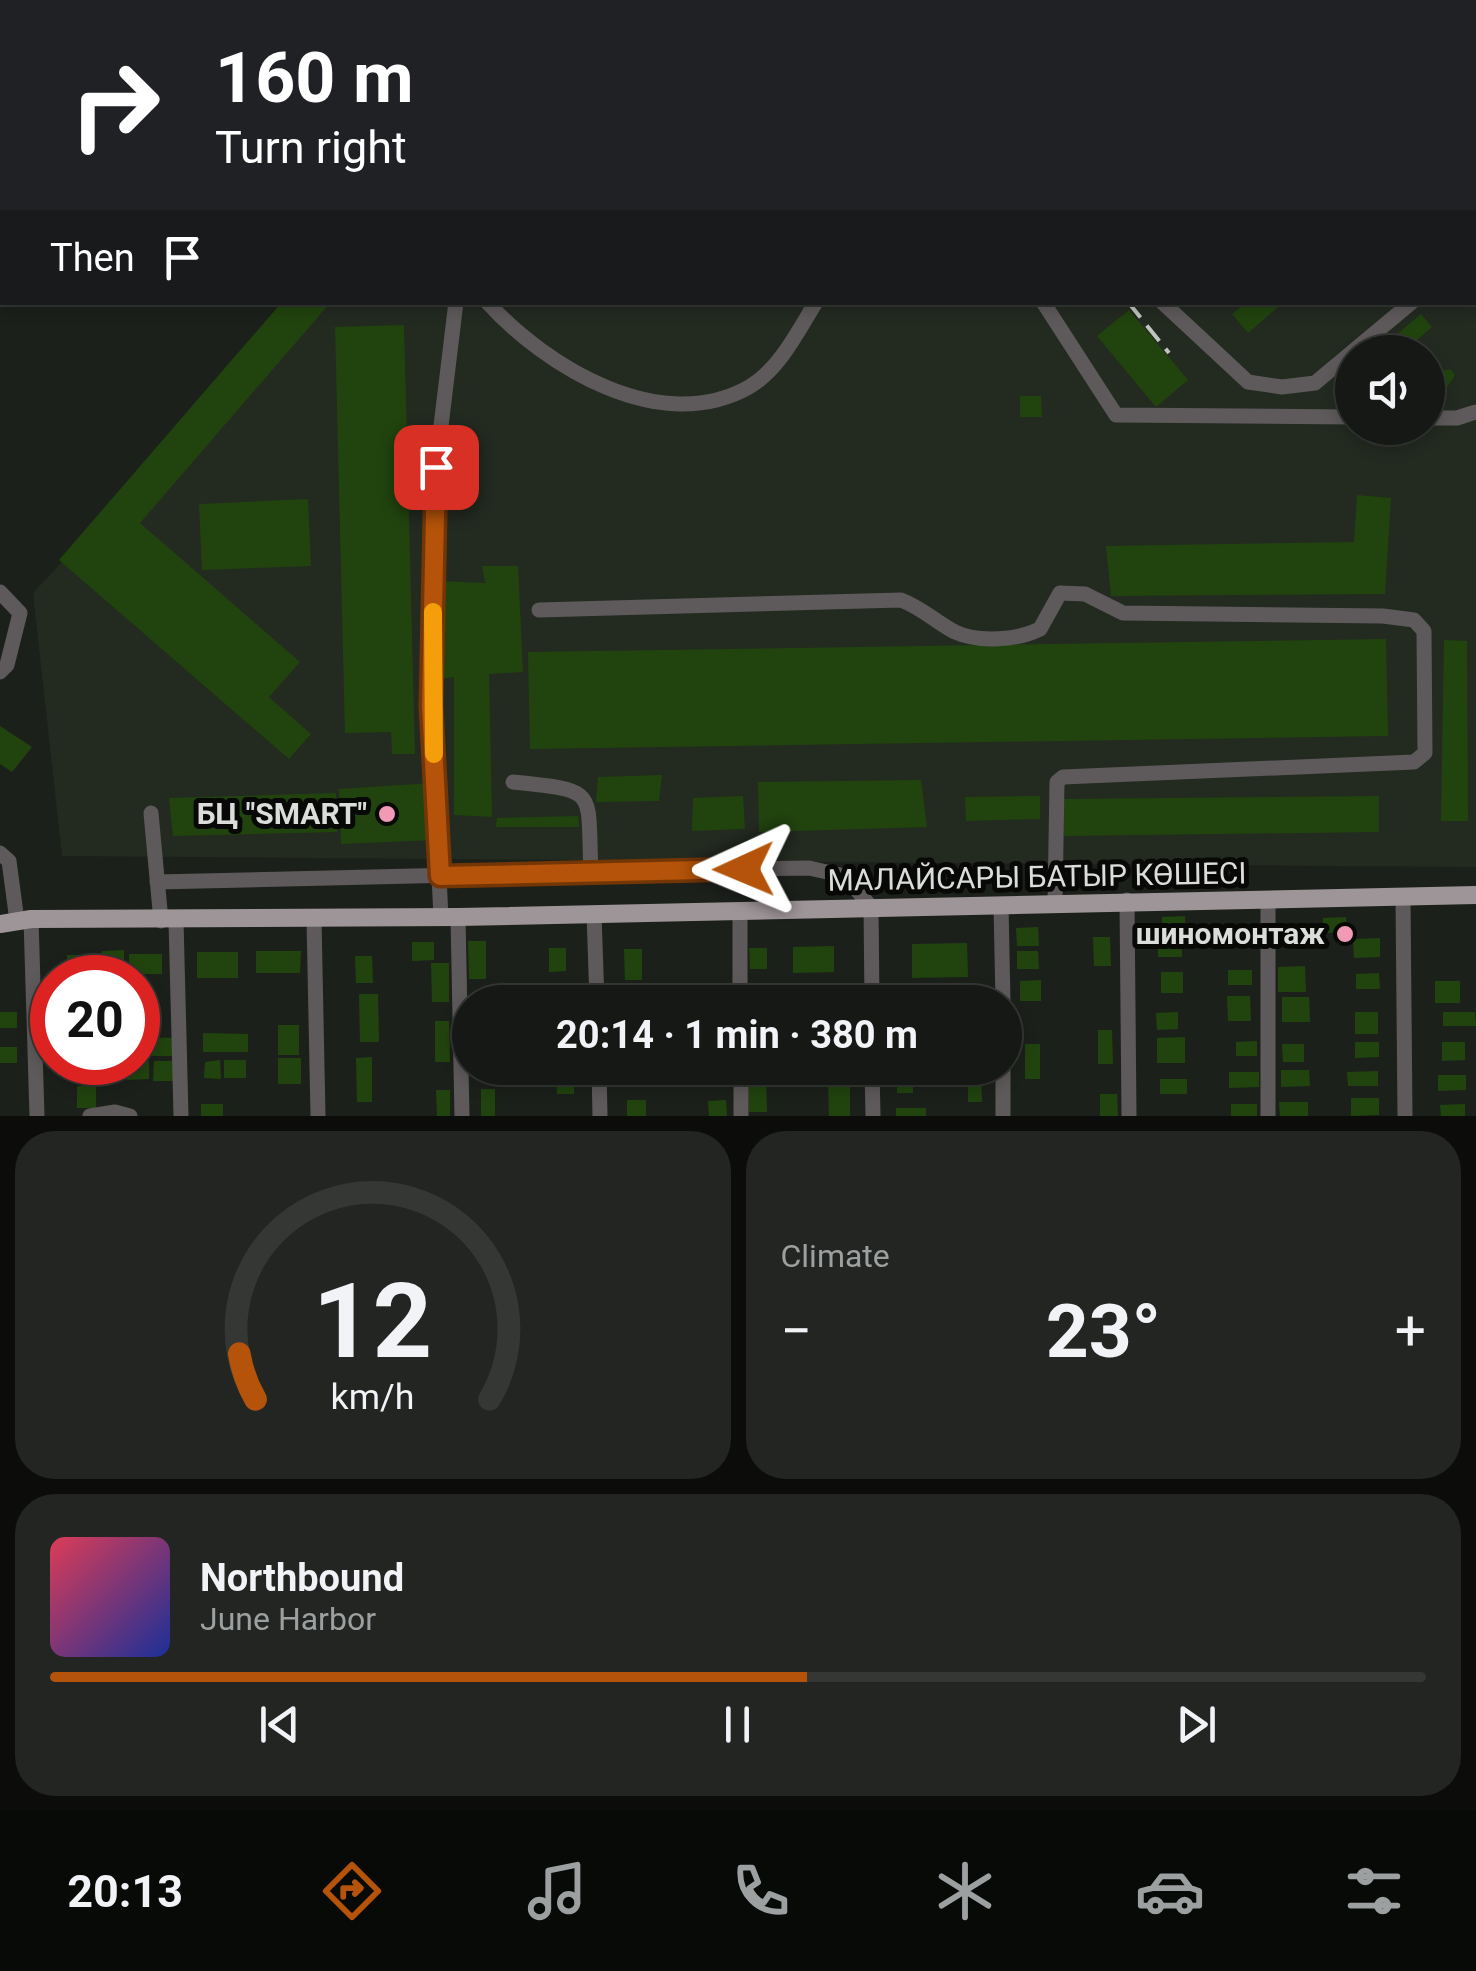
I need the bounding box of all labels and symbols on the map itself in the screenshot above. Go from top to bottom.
pin [394,425,479,510]
place label: БЦ "SMART" [197,796,367,831]
marker: БЦ "SMART" [376,803,398,825]
position arrow [692,817,796,921]
street label: МАЛАЙСАРЫ БАТЫР КӨШЕСІ [827,855,1247,898]
place label: шиномонтаж [1136,916,1325,951]
marker: шиномонтаж [1334,923,1356,945]
speed limit sign: 20 [30,955,160,1085]

